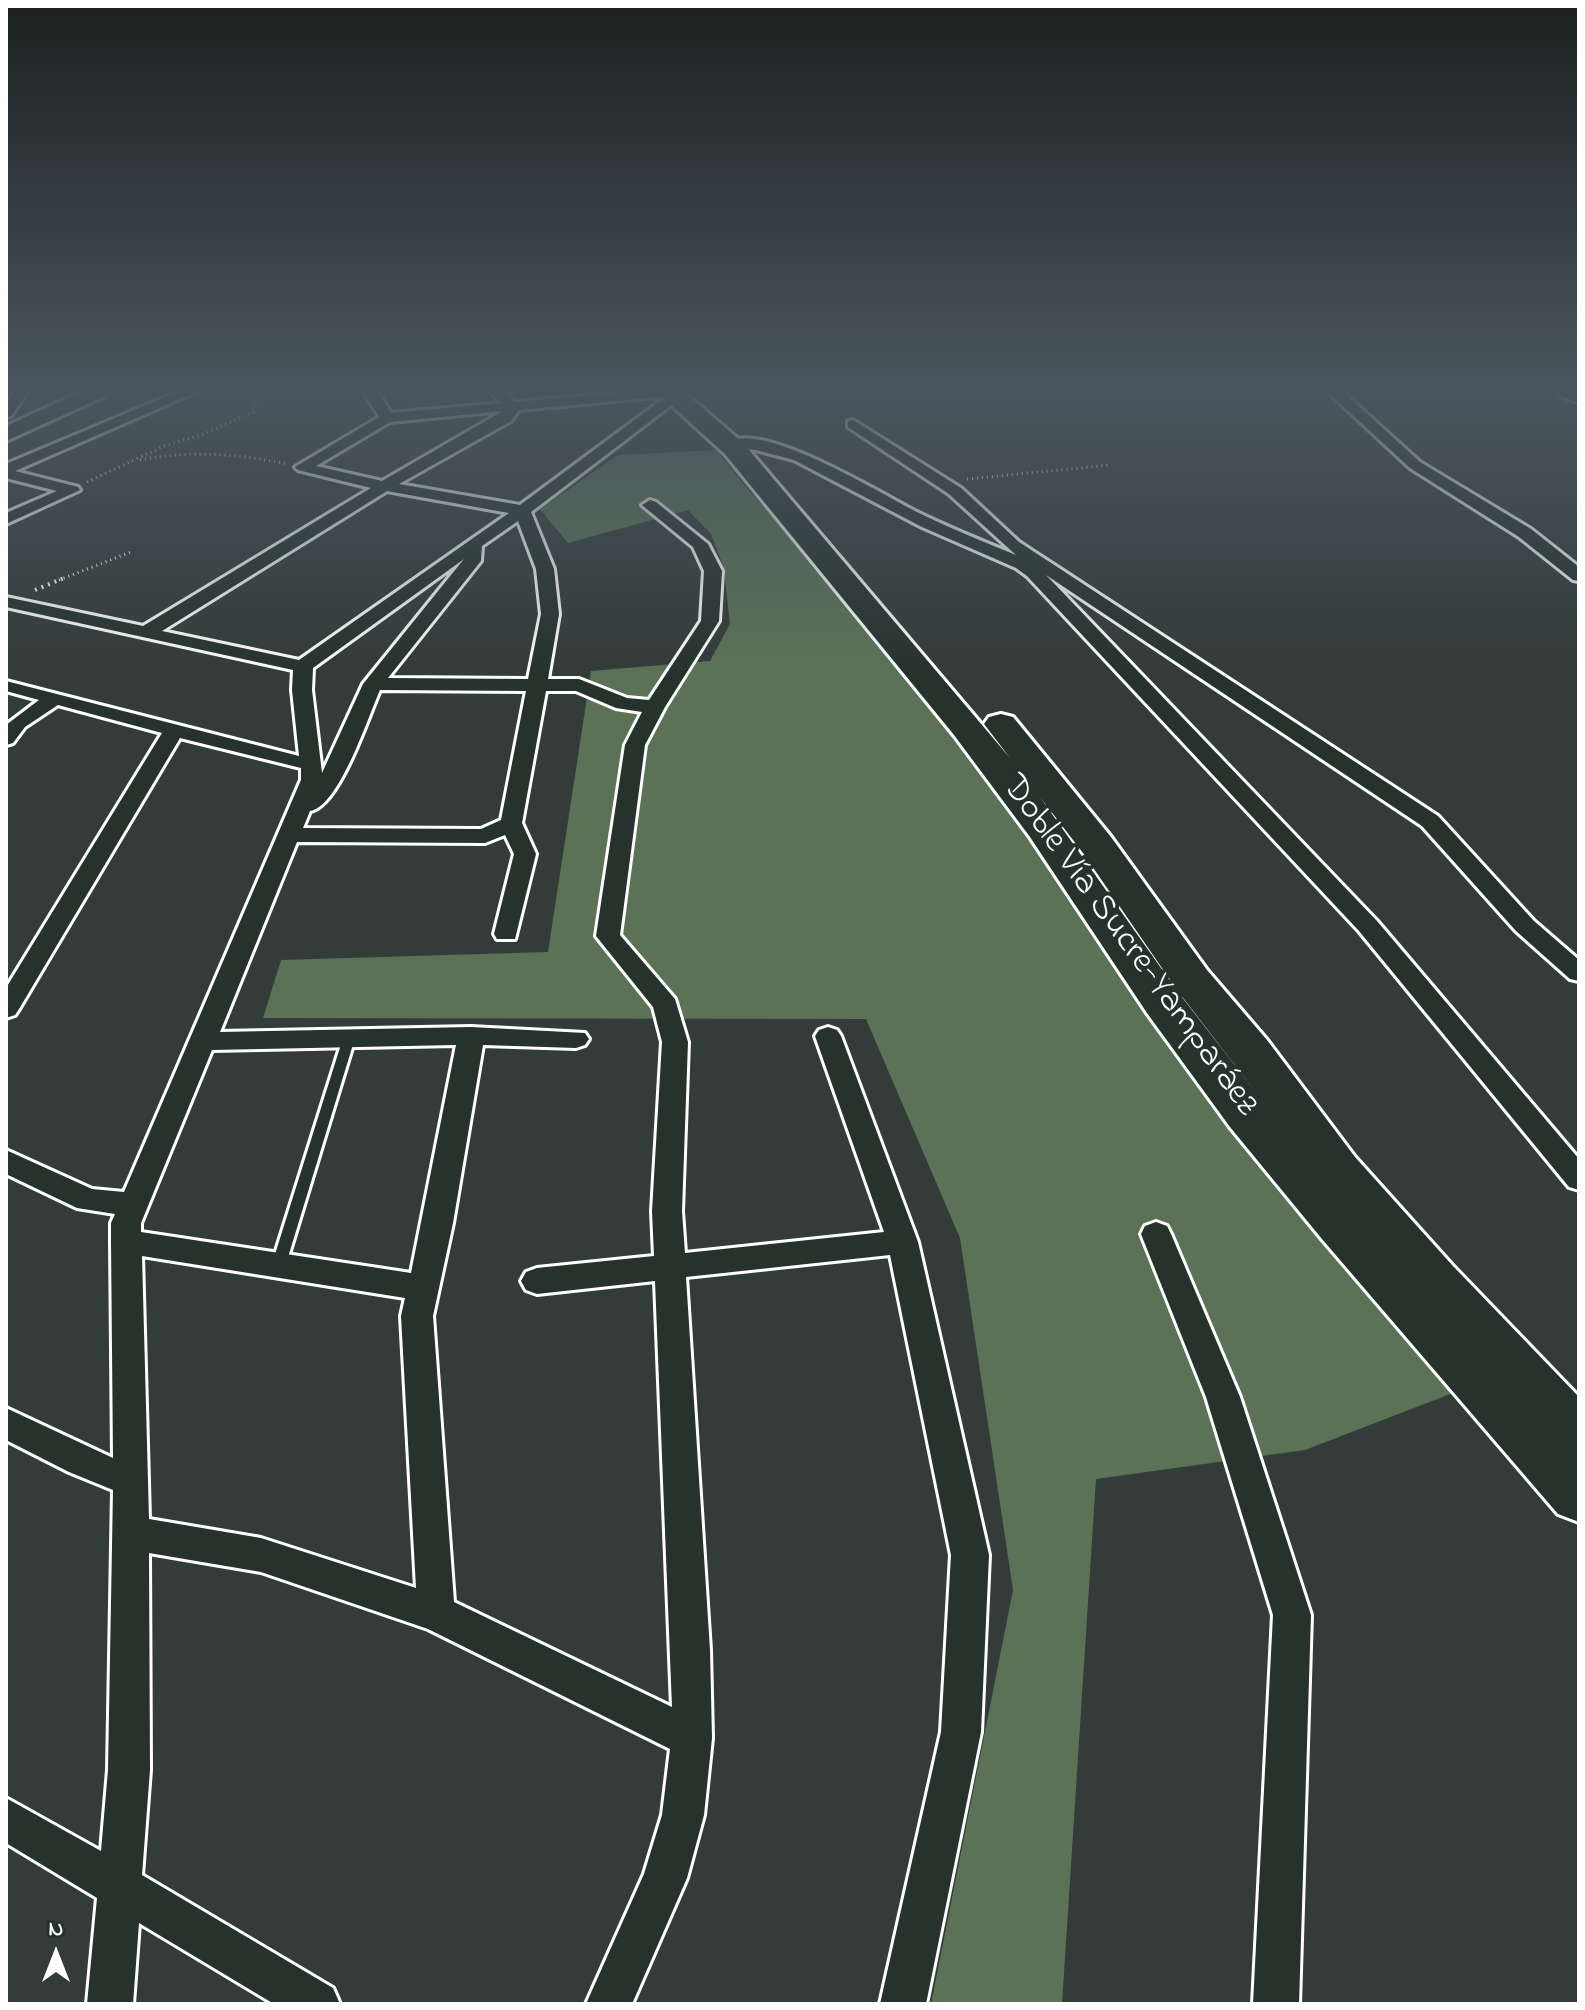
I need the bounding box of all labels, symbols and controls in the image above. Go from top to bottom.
street label: Doble Vía Sucre-Yamparáez [990,768,1266,1126]
north arrow [16,1914,96,1994]
text: N [49,1914,63,1946]

